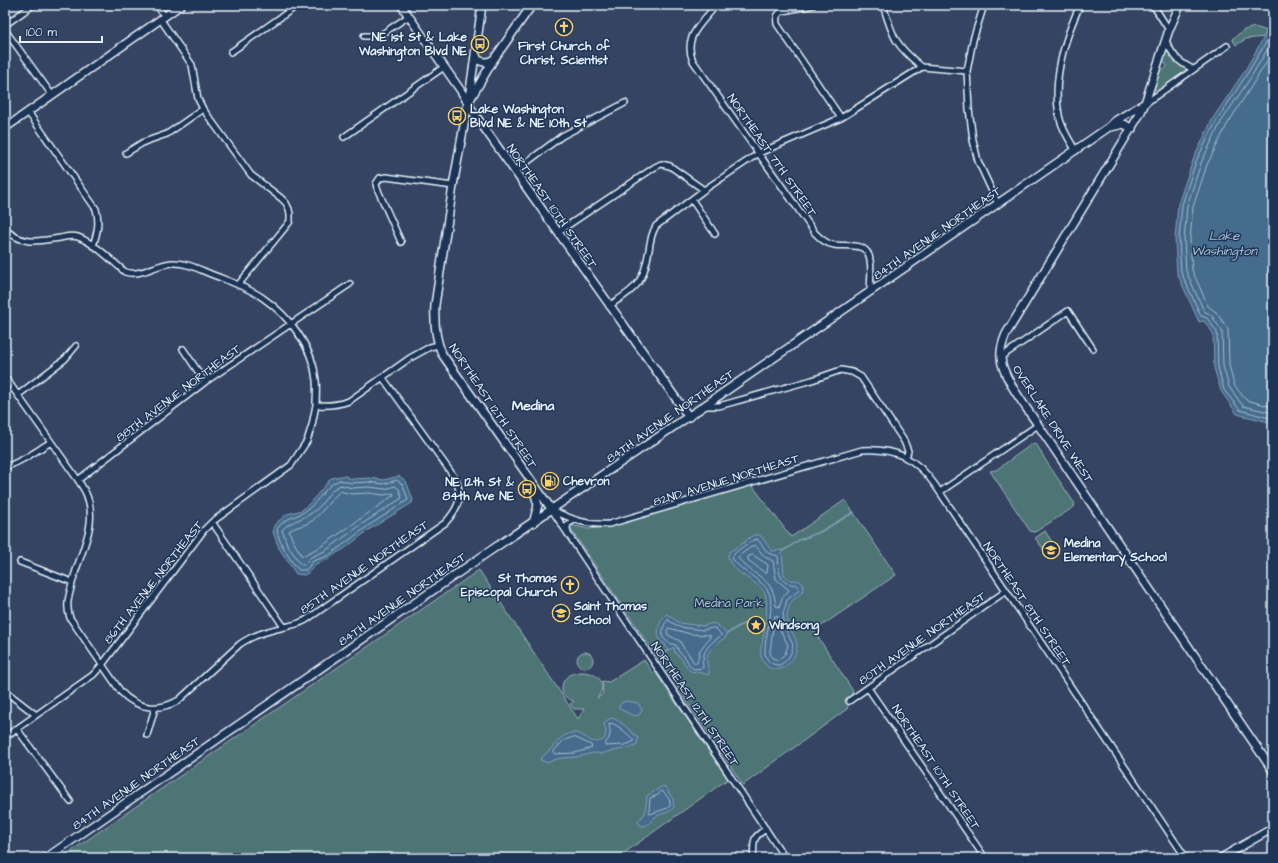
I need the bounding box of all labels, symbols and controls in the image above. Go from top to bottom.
church icon: First Church of Christ, Scientist [554,17,574,37]
scale bar [20,18,102,44]
text: 100 m [26,24,57,41]
place label: NE 1st St & Lake Washington Blvd NE [358,29,468,62]
bus stop icon: NE 1st St & Lake Washington Blvd NE [470,34,490,54]
place label: First Church of Christ, Scientist [518,38,611,69]
street label: NORTHEAST 7TH STREET [723,91,821,220]
place label: Lake Washington Blvd NE & NE 10th St [470,101,587,132]
bus stop icon: Lake Washington Blvd NE & NE 10th St [447,106,467,126]
street label: NORTHEAST 10TH STREET [502,141,601,272]
street label: 84TH AVENUE NORTHEAST [870,182,1005,284]
water label: Lake Washington [1191,227,1259,261]
street label: 88TH AVENUE NORTHEAST [112,340,245,446]
street label: NORTHEAST 12TH STREET [444,341,541,472]
street label: OVERLAKE DRIVE WEST [1008,362,1097,487]
street label: 84TH AVENUE NORTHEAST [603,365,738,467]
district label: Medina [512,396,555,416]
street label: 82ND AVENUE NORTHEAST [651,450,802,511]
fuel station icon: Chevron [540,471,560,491]
place label: Chevron [563,473,610,490]
place label: NE 12th St & 84th Ave NE [443,474,515,505]
bus stop icon: NE 12th St & 84th Ave NE [517,479,537,499]
street label: 85TH AVENUE NORTHEAST [297,516,432,618]
street label: 86TH AVENUE NORTHEAST [100,517,207,647]
place label: Medina Elementary School [1064,535,1167,567]
street label: NORTHEAST 8TH STREET [979,539,1075,670]
school or university icon: Medina Elementary School [1041,540,1061,560]
street label: 84TH AVENUE NORTHEAST [335,548,470,650]
place label: St Thomas Episcopal Church [461,570,558,602]
church icon: St Thomas Episcopal Church [560,575,580,595]
street label: 80TH AVENUE NORTHEAST [855,587,990,689]
park label: Medina Park [694,595,764,612]
place label: Saint Thomas School [573,598,647,629]
school or university icon: Saint Thomas School [551,603,571,623]
place icon: Windsong [746,615,766,635]
place label: Windsong [768,617,820,636]
street label: NORTHEAST 12TH STREET [646,639,743,770]
street label: NORTHEAST 10TH STREET [887,701,984,834]
street label: 84TH AVENUE NORTHEAST [69,732,204,834]

